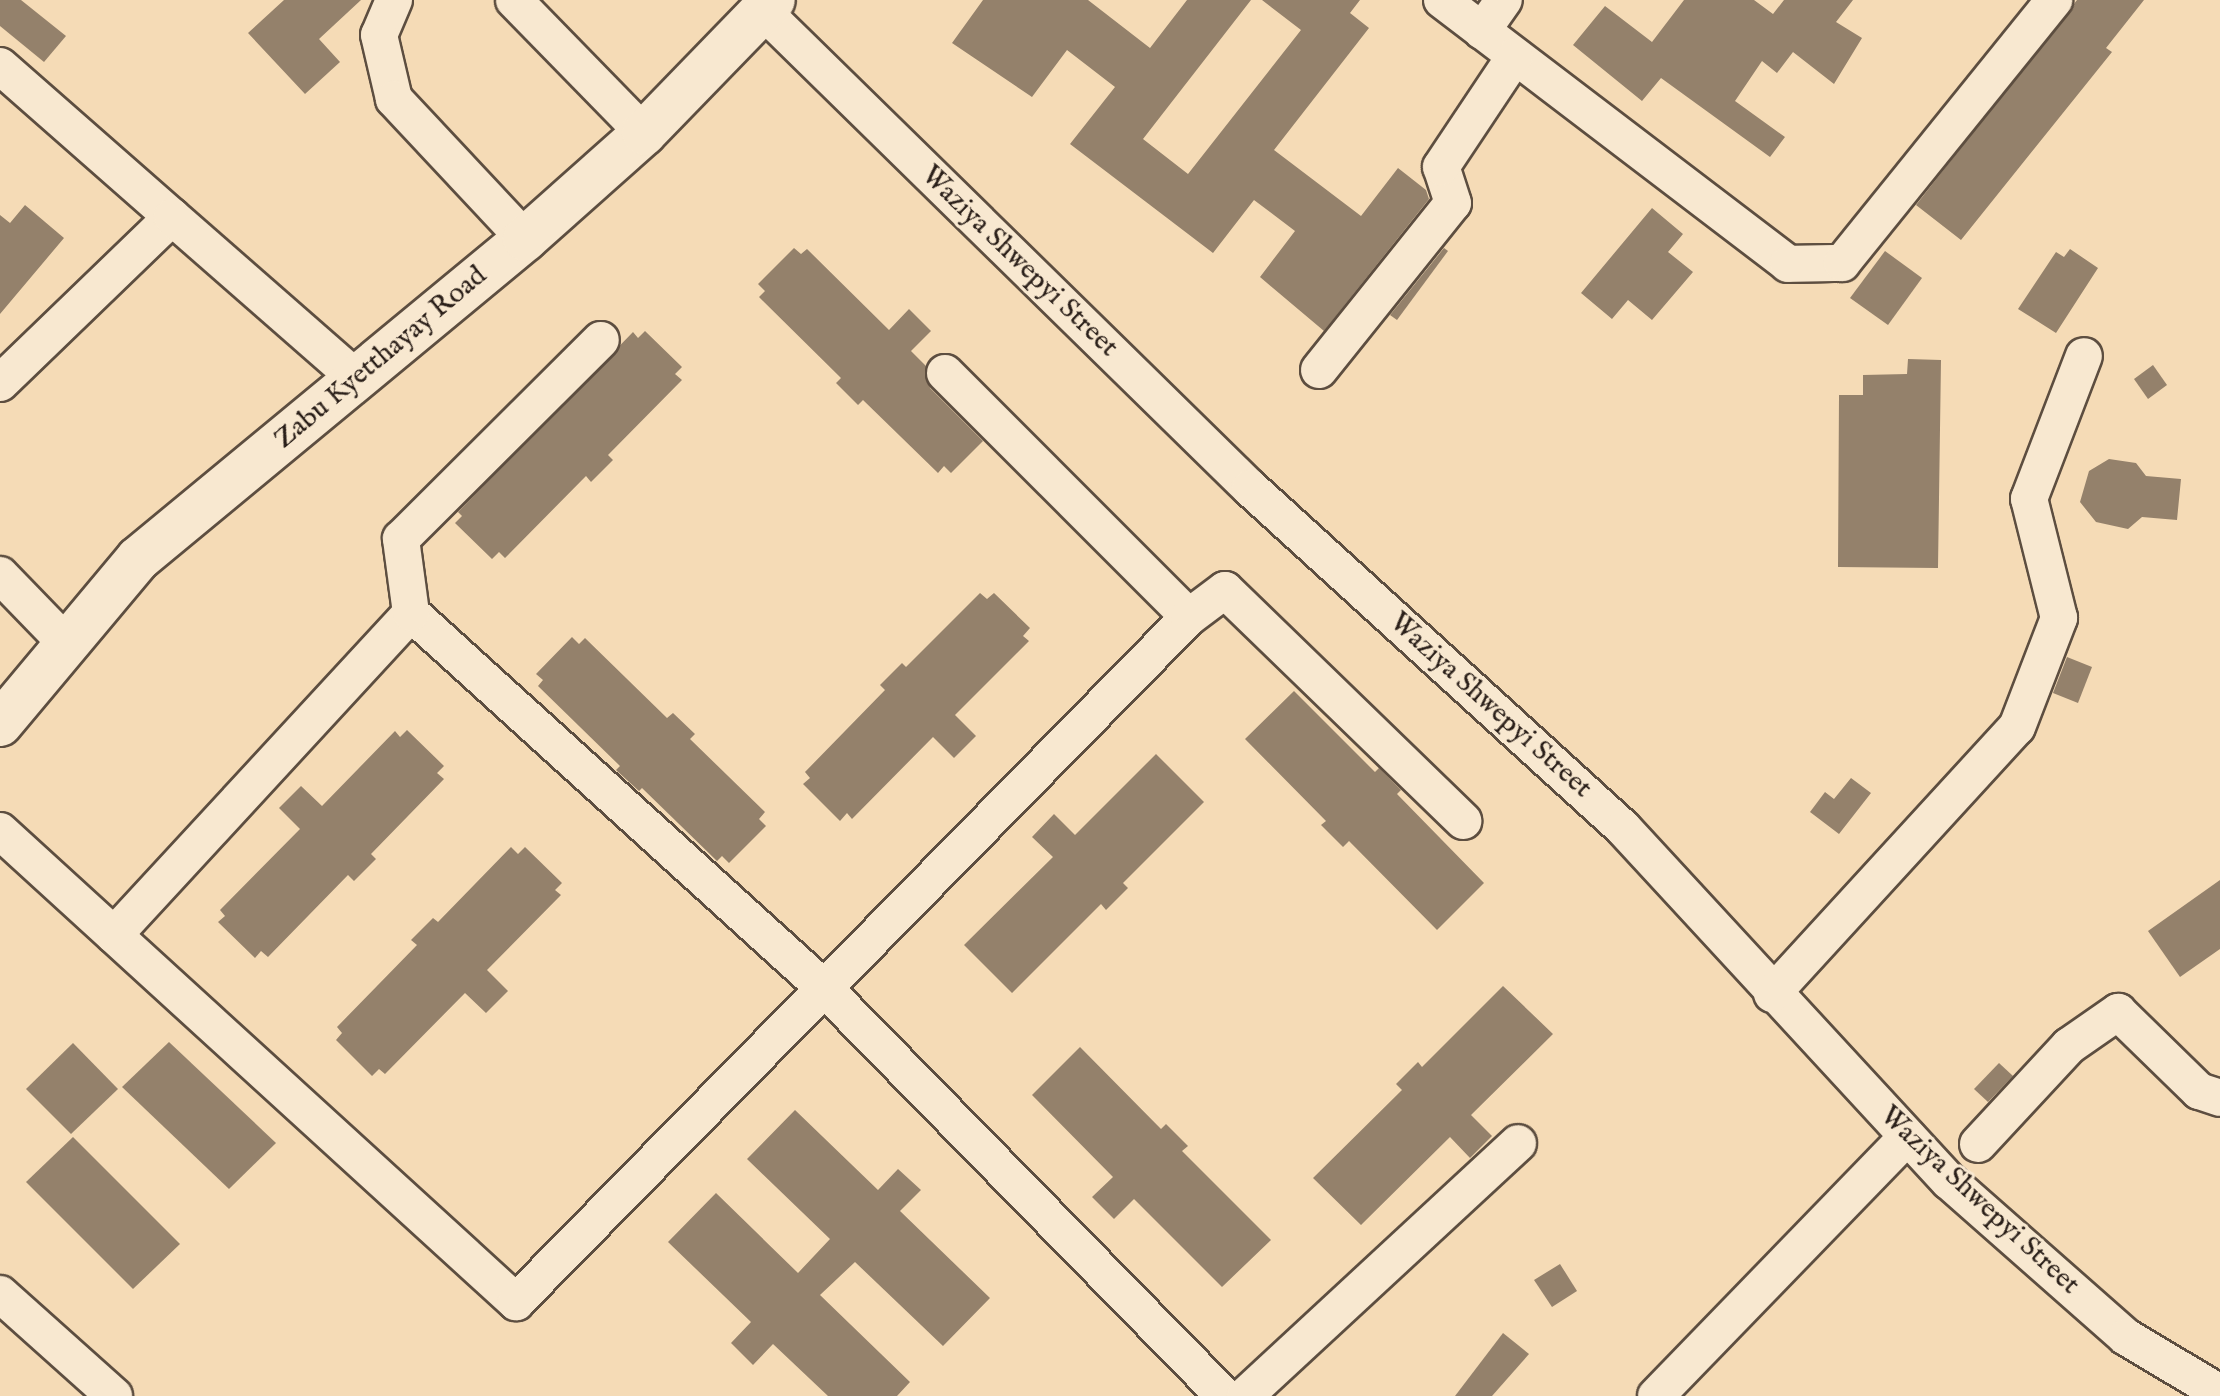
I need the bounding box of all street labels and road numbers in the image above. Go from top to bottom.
street label: Waziya Shwepyi Street [913,159,1125,365]
street label: Zabu Kyetthayay Road [268,259,494,457]
street label: Waziya Shwepyi Street [1382,606,1598,806]
street label: Waziya Shwepyi Street [1872,1100,2086,1302]

